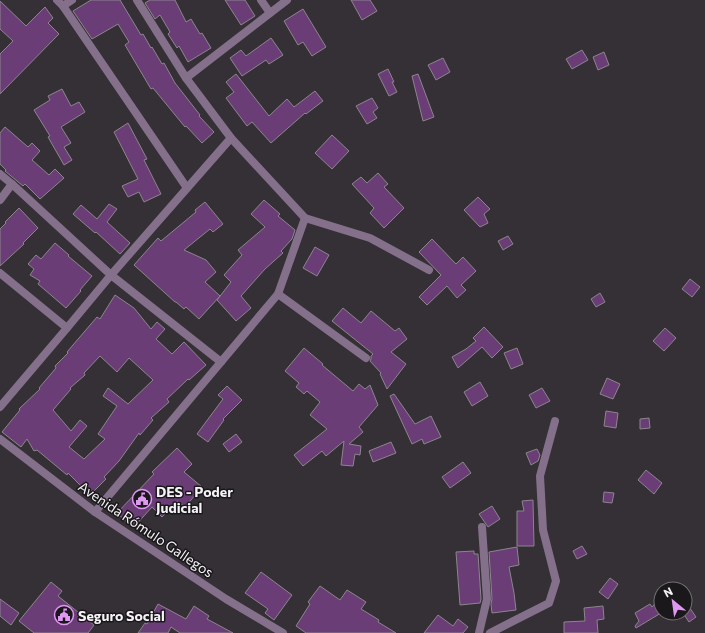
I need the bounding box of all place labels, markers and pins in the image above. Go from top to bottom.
place label: DES - Poder Judicial [156,483,233,516]
public building icon: DES - Poder Judicial [131,488,153,510]
public building icon: Seguro Social [53,604,75,626]
place label: Seguro Social [78,607,165,624]

